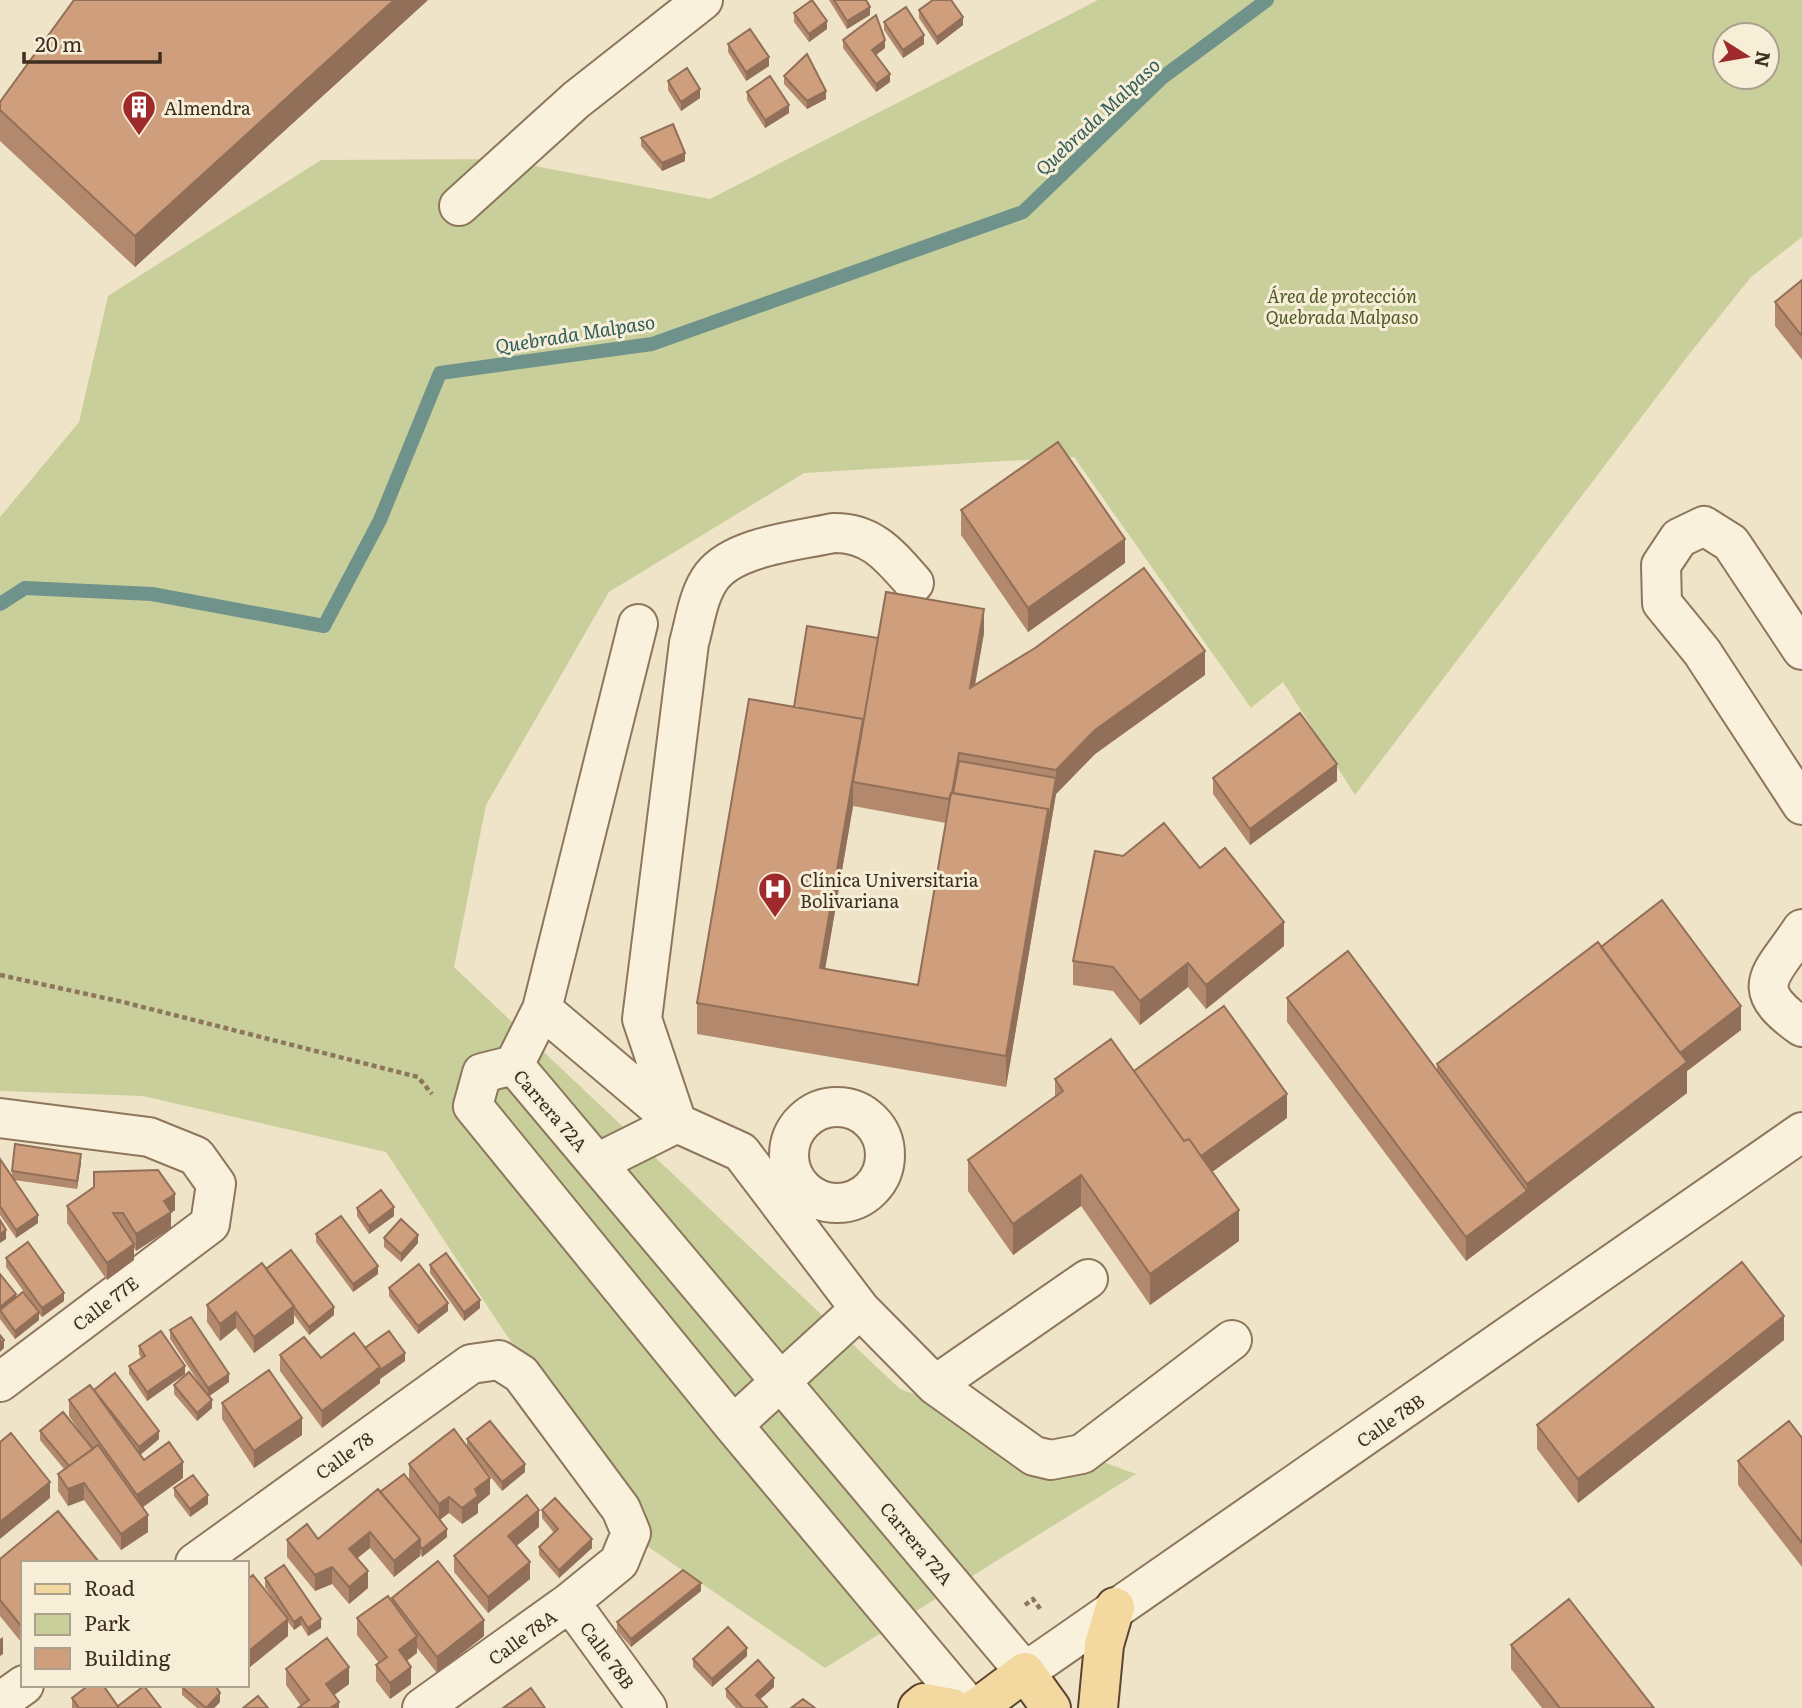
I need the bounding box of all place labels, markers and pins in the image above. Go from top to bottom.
building icon: Almendra [120,88,158,137]
place label: Almendra [164,94,251,121]
place label: Clínica Universitaria Bolivariana [800,866,979,914]
hospital icon: Clínica Universitaria Bolivariana [756,870,794,919]

